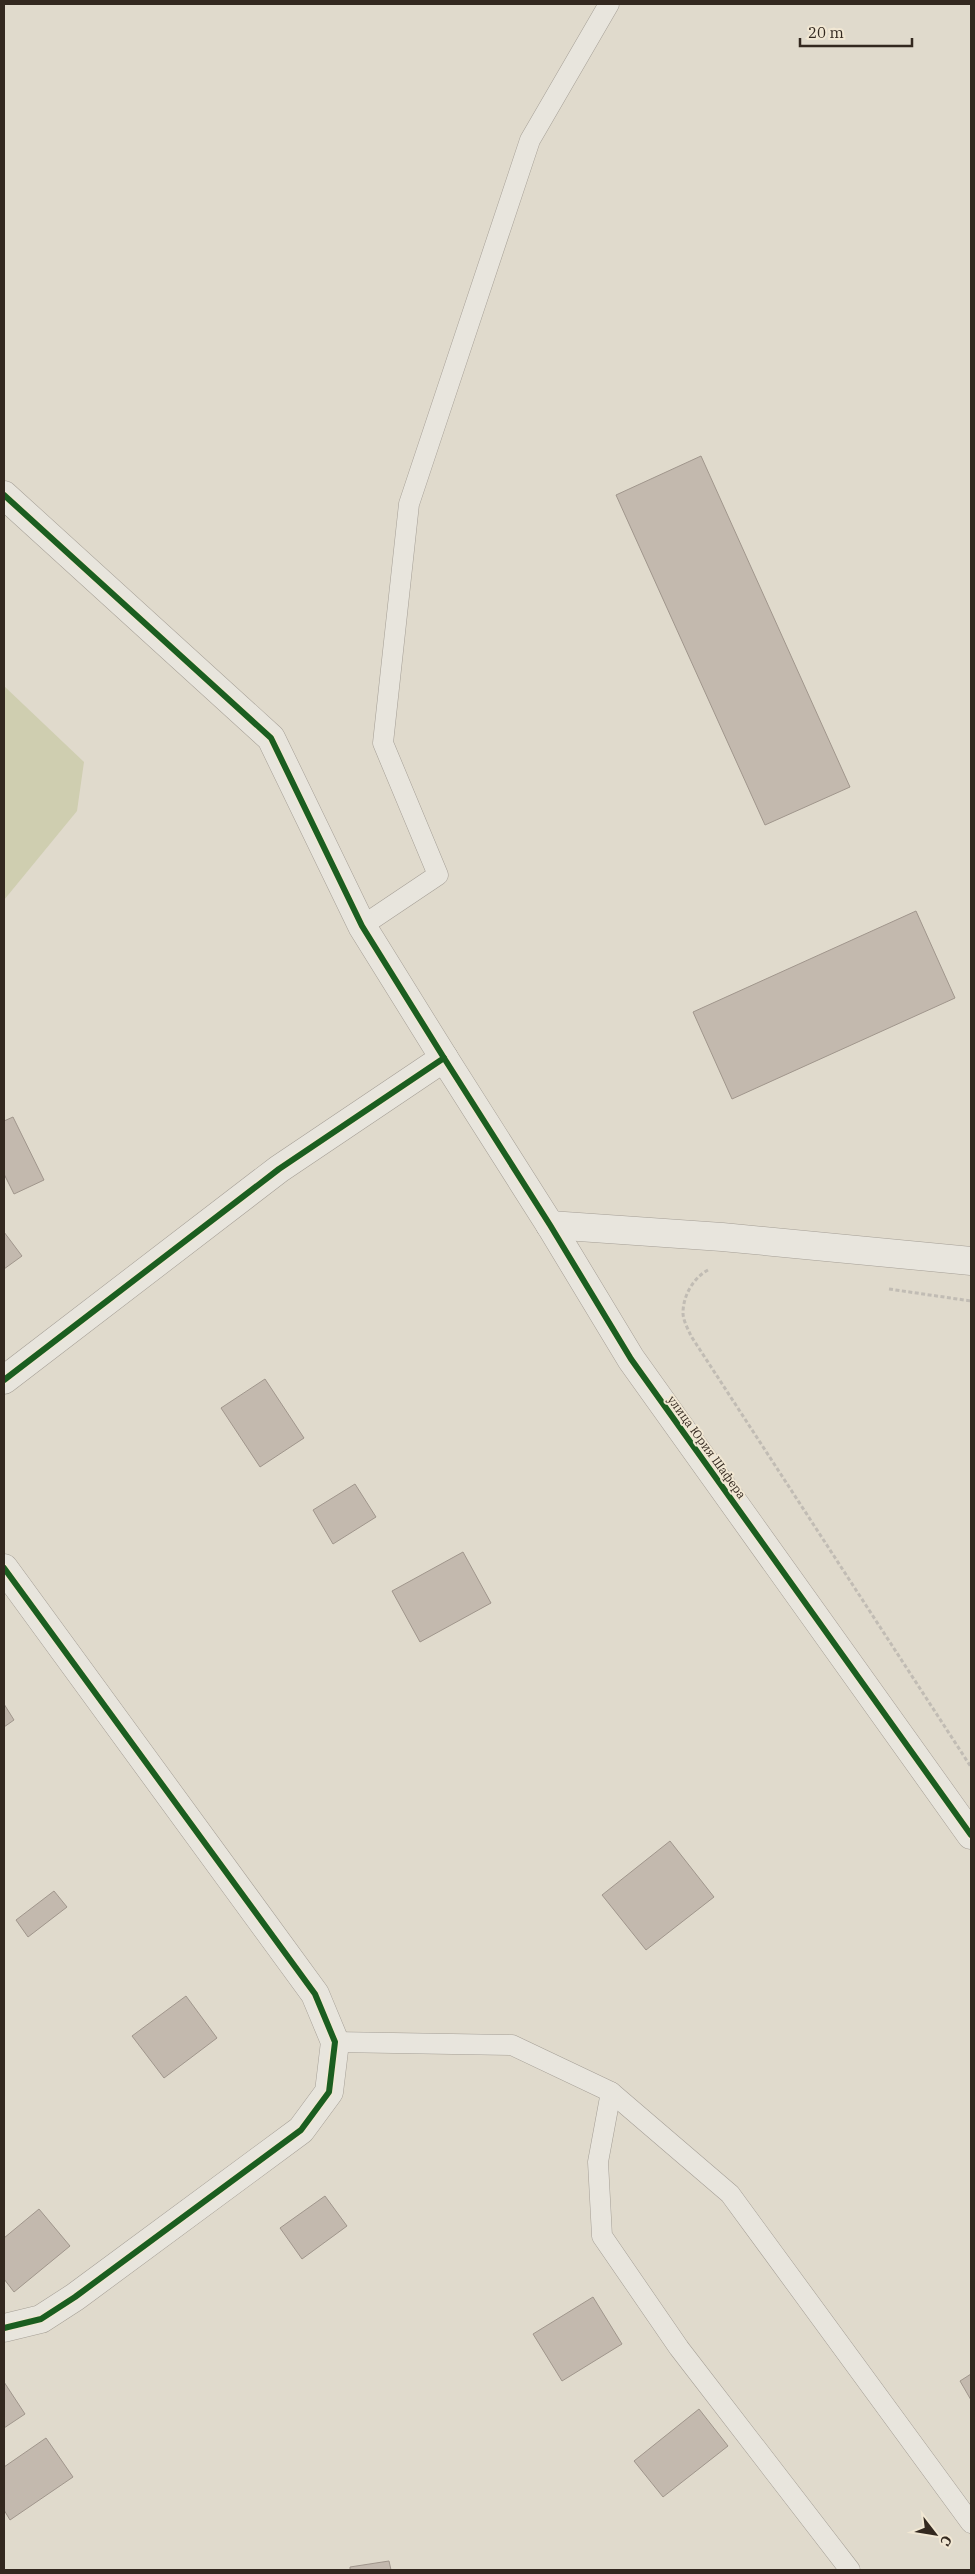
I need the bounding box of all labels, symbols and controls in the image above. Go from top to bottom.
scale bar [800,15,912,47]
text: 20 m [808,23,844,42]
street label: улица Юрия Шафера [665,1393,750,1502]
north arrow [910,2509,960,2559]
text: С [936,2532,956,2549]

